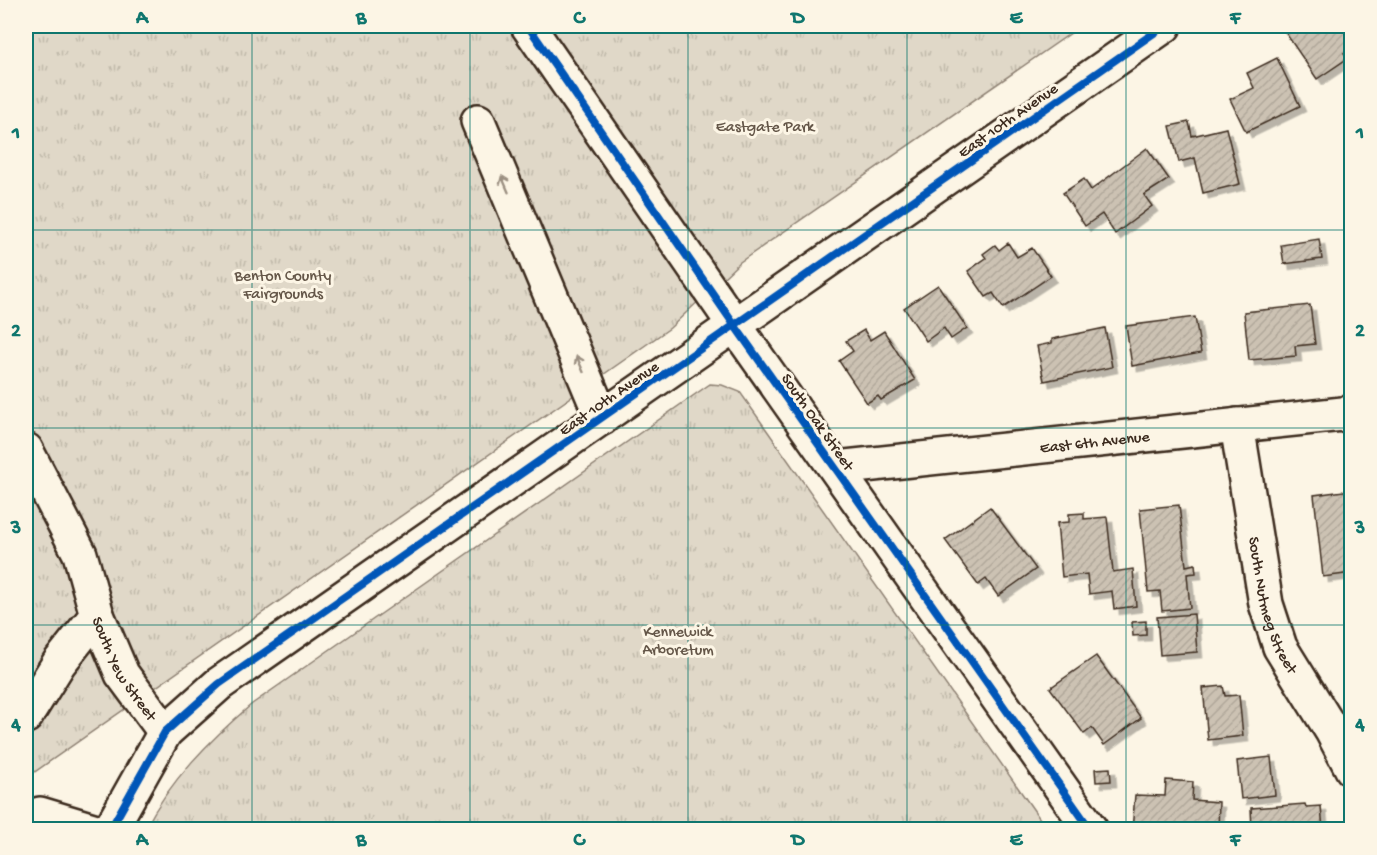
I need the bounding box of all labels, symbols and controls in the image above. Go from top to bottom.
text: A [135,8,150,31]
text: B [355,8,367,31]
text: C [573,8,587,31]
text: D [789,8,805,31]
text: E [1010,8,1024,31]
text: F [1229,8,1242,31]
street label: East 10th Avenue [955,80,1063,163]
park label: Eastgate Park [716,119,816,138]
text: 1 [11,123,20,146]
text: 1 [1355,123,1364,146]
one-way arrow [499,175,510,194]
park label: Benton County Fairgrounds [234,268,332,305]
text: 2 [11,321,21,344]
text: 2 [1355,321,1365,344]
one-way arrow [574,355,585,374]
street label: East 10th Avenue [556,358,664,441]
street label: South Oak Street [776,371,858,476]
street label: East 6th Avenue [1039,429,1151,459]
text: 3 [10,518,21,541]
text: 3 [1354,518,1365,541]
street label: South Nutmeg Street [1242,536,1301,679]
street label: South Yew Street [86,614,160,727]
park label: Kennewick Arboretum [642,624,714,661]
text: 4 [10,715,21,738]
text: 4 [1354,715,1365,738]
text: A [135,830,150,853]
text: B [355,830,367,853]
text: C [573,830,587,853]
text: D [789,830,805,853]
text: E [1010,830,1024,853]
text: F [1229,830,1242,853]

